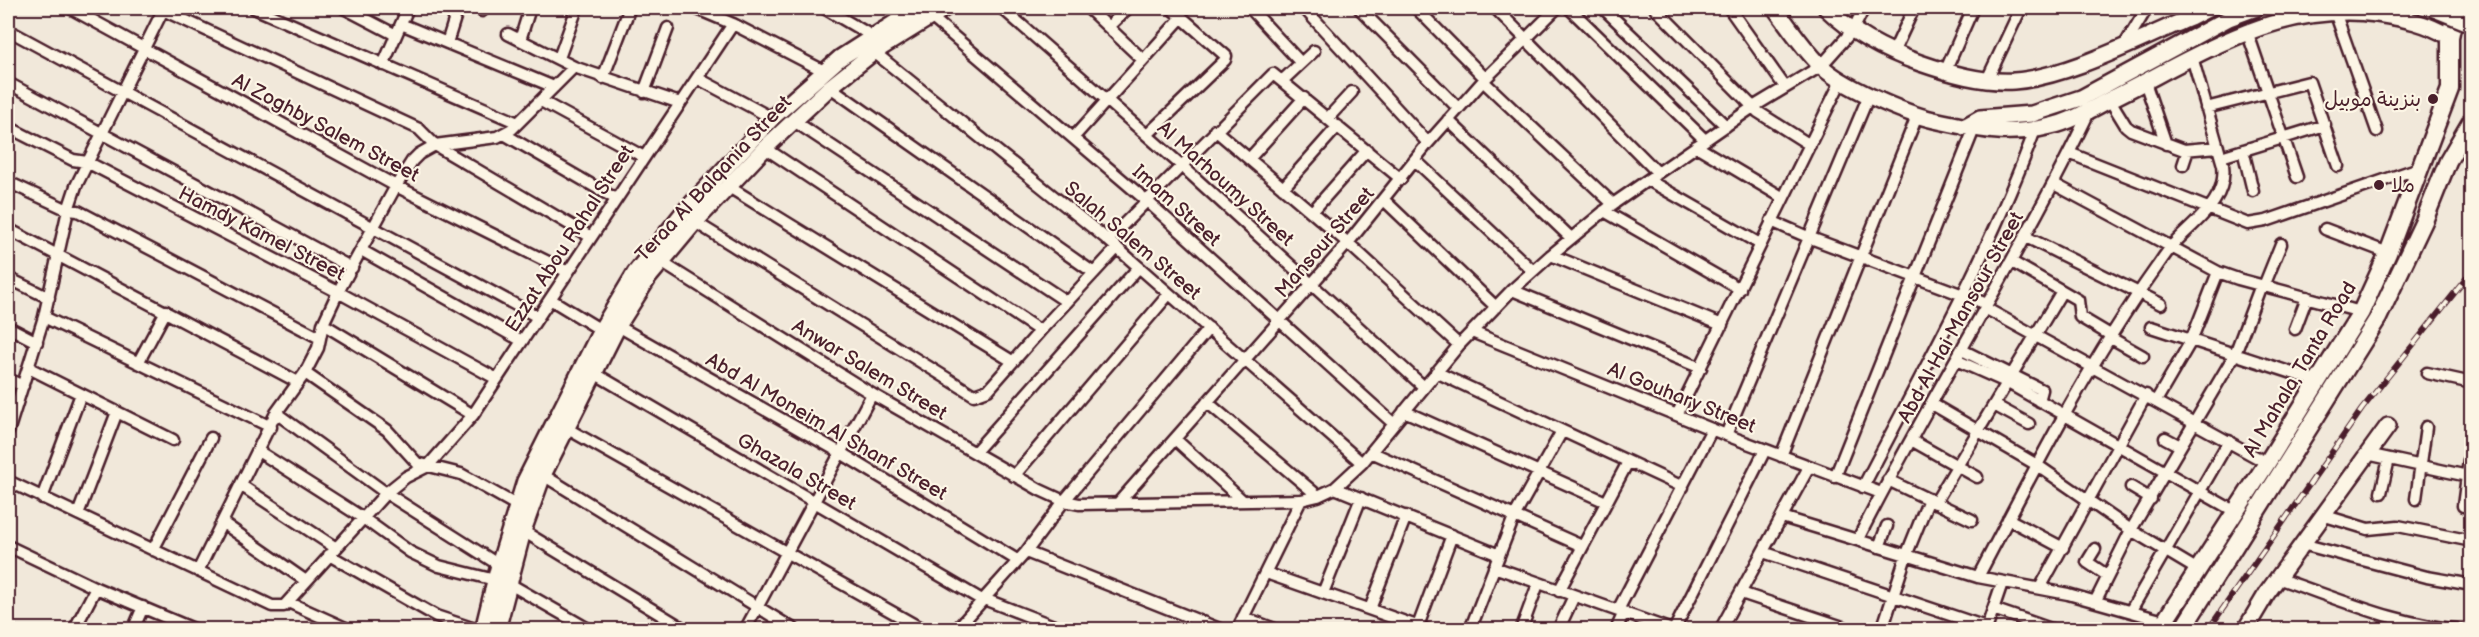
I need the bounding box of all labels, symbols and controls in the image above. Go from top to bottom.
street label: Al Zoghby Salem Street [228,68,423,187]
place label: بنزينة موبيل [2324,88,2421,112]
street label: Teraa Al Balqania Street [631,91,797,267]
marker: بنزينة موبيل [2426,92,2440,106]
street label: Al Marhoumy Street [1152,116,1299,251]
street label: Ezzat Abou Rahal Street [500,140,639,337]
street label: Imam Street [1127,160,1225,252]
place label: ملا [2391,174,2415,198]
street label: Salah Salem Street [1059,177,1206,305]
marker: ملا [2372,178,2386,192]
street label: Hamdy Kamel Street [174,181,349,286]
street label: Mansour Street [1270,182,1379,303]
street label: Abd Al Hai Mansour Street [1893,208,2029,427]
street label: Al Mahala, Tanta Road [2238,278,2362,462]
street label: Anwar Salem Street [788,314,951,426]
street label: Abd Al Moneim Al Shanf Street [702,348,951,506]
street label: Al Gouhary Street [1604,357,1759,439]
street label: Ghazala Street [733,428,860,516]

